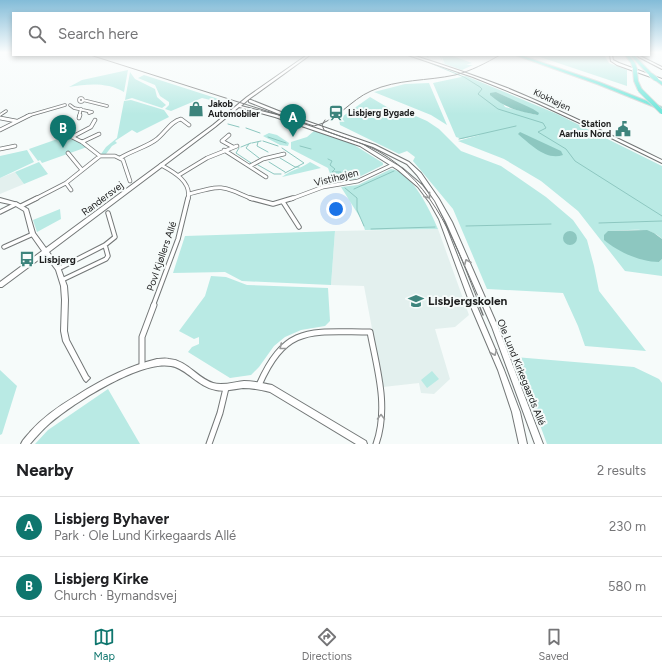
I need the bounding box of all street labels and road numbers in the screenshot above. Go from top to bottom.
street label: Klokhøjen [532,86,573,113]
street label: Vistihøjen [313,166,360,189]
street label: Randersvej [79,178,126,218]
street label: Povl Kjøllers Allé [143,219,180,293]
street label: Ole Lund Kirkegaards Allé [494,317,549,428]

